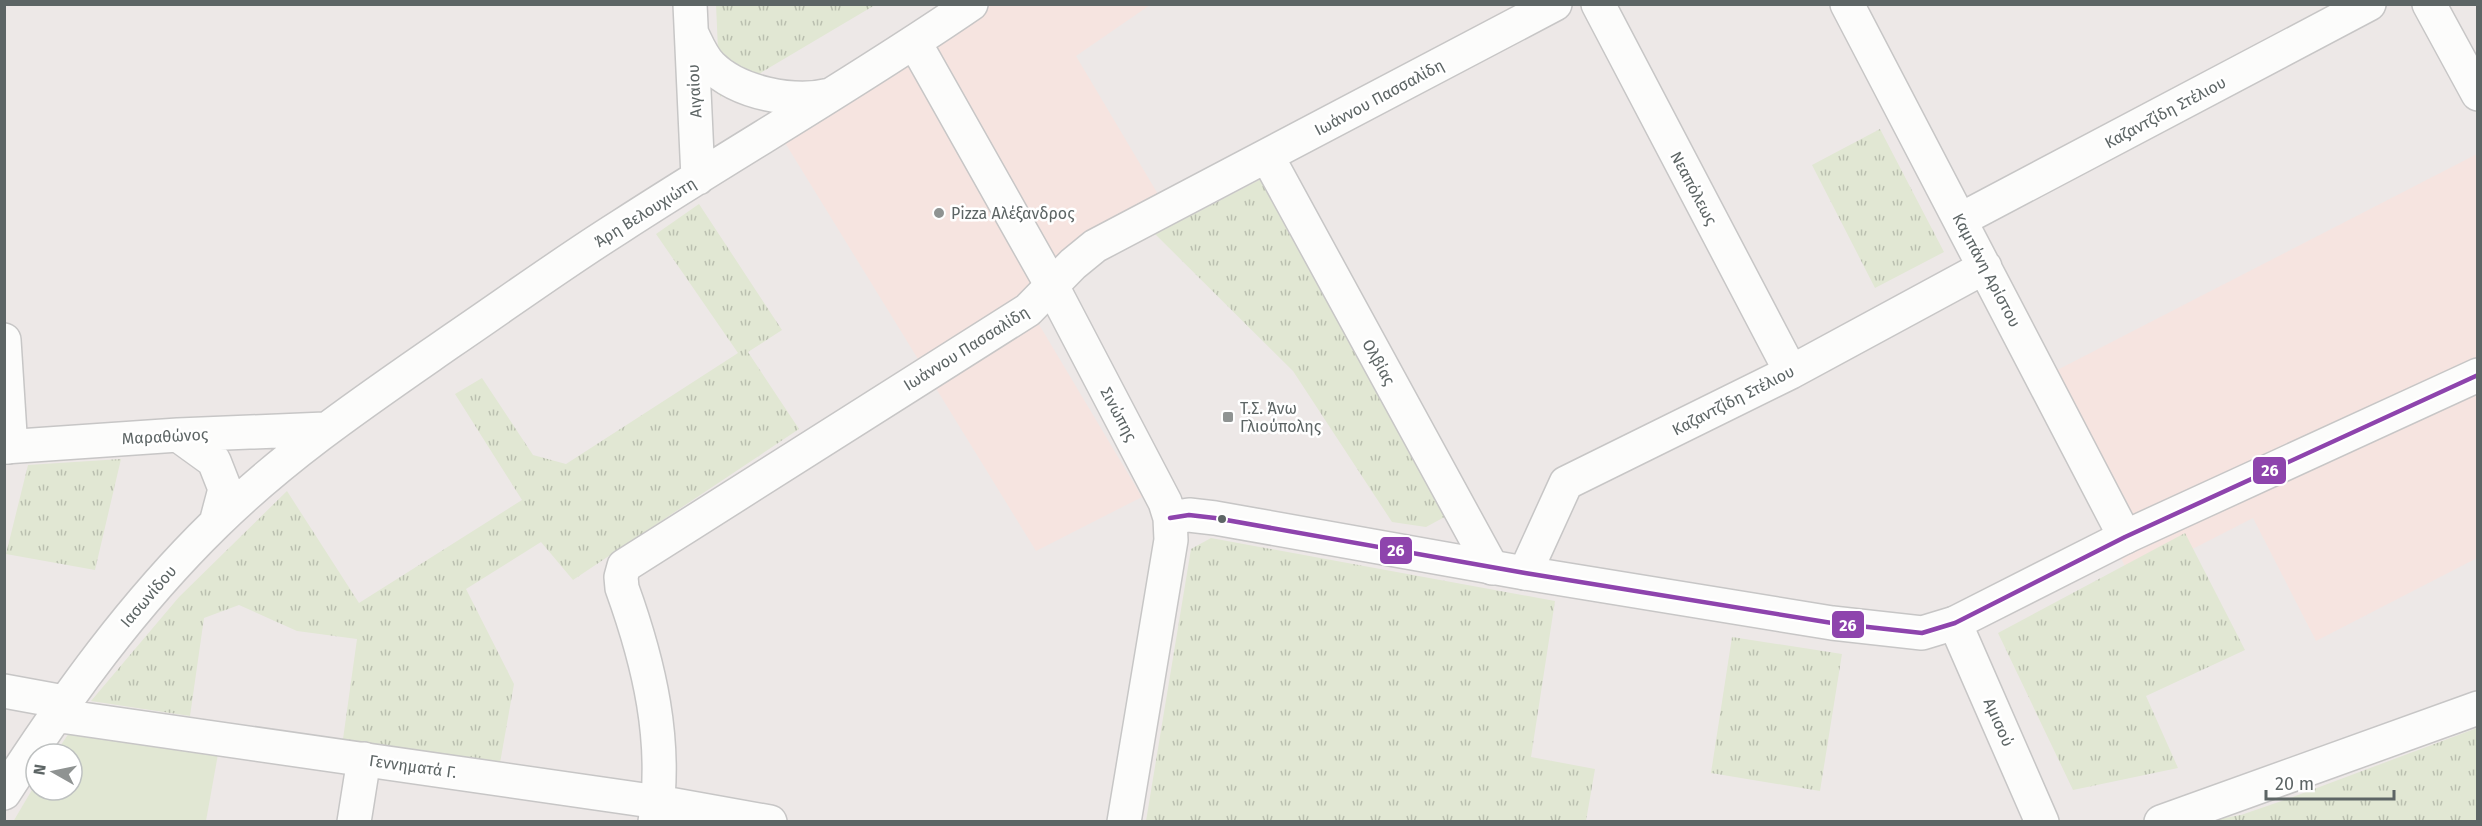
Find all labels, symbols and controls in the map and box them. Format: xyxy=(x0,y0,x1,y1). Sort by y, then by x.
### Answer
street label: Ιωάννου Πασσαλίδη xyxy=(1311,55,1447,140)
street label: Αιγαίου xyxy=(684,64,705,118)
street label: Καζαντζίδη Στέλιου xyxy=(2101,72,2229,152)
street label: Νεαπόλεως xyxy=(1666,148,1721,229)
street label: Άρη Βελουχιώτη xyxy=(591,174,700,251)
place label: Pizza Αλέξανδρος xyxy=(951,204,1075,223)
marker: Pizza Αλέξανδρος xyxy=(932,206,946,220)
street label: Καμπάνη Αρίστου xyxy=(1949,210,2025,330)
street label: Ιωάννου Πασσαλίδη xyxy=(900,302,1032,395)
street label: Ολβίας xyxy=(1358,336,1399,389)
street label: Καζαντζίδη Στέλιου xyxy=(1669,361,1798,439)
street label: Σινώπης xyxy=(1096,384,1141,445)
place label: Τ.Σ. Άνω Γλιούπολης xyxy=(1240,399,1322,436)
marker: Τ.Σ. Άνω Γλιούπολης xyxy=(1221,410,1235,424)
street label: Μαραθώνος xyxy=(121,425,209,448)
line badge: 26 xyxy=(2252,456,2287,485)
text: 26 xyxy=(2261,461,2279,480)
unlabelled marker xyxy=(1216,513,1228,525)
line badge: 26 xyxy=(1379,536,1413,565)
text: 26 xyxy=(1387,541,1405,560)
street label: Ιασωνίδου xyxy=(116,562,180,631)
line badge: 26 xyxy=(1831,610,1865,639)
text: 26 xyxy=(1839,616,1857,635)
street label: Αμισού xyxy=(1979,695,2018,749)
north arrow xyxy=(24,742,84,802)
street label: Γεννηματά Γ. xyxy=(368,751,458,782)
text: N xyxy=(29,763,50,776)
scale bar xyxy=(2266,763,2394,801)
text: 20 m xyxy=(2275,773,2314,795)

